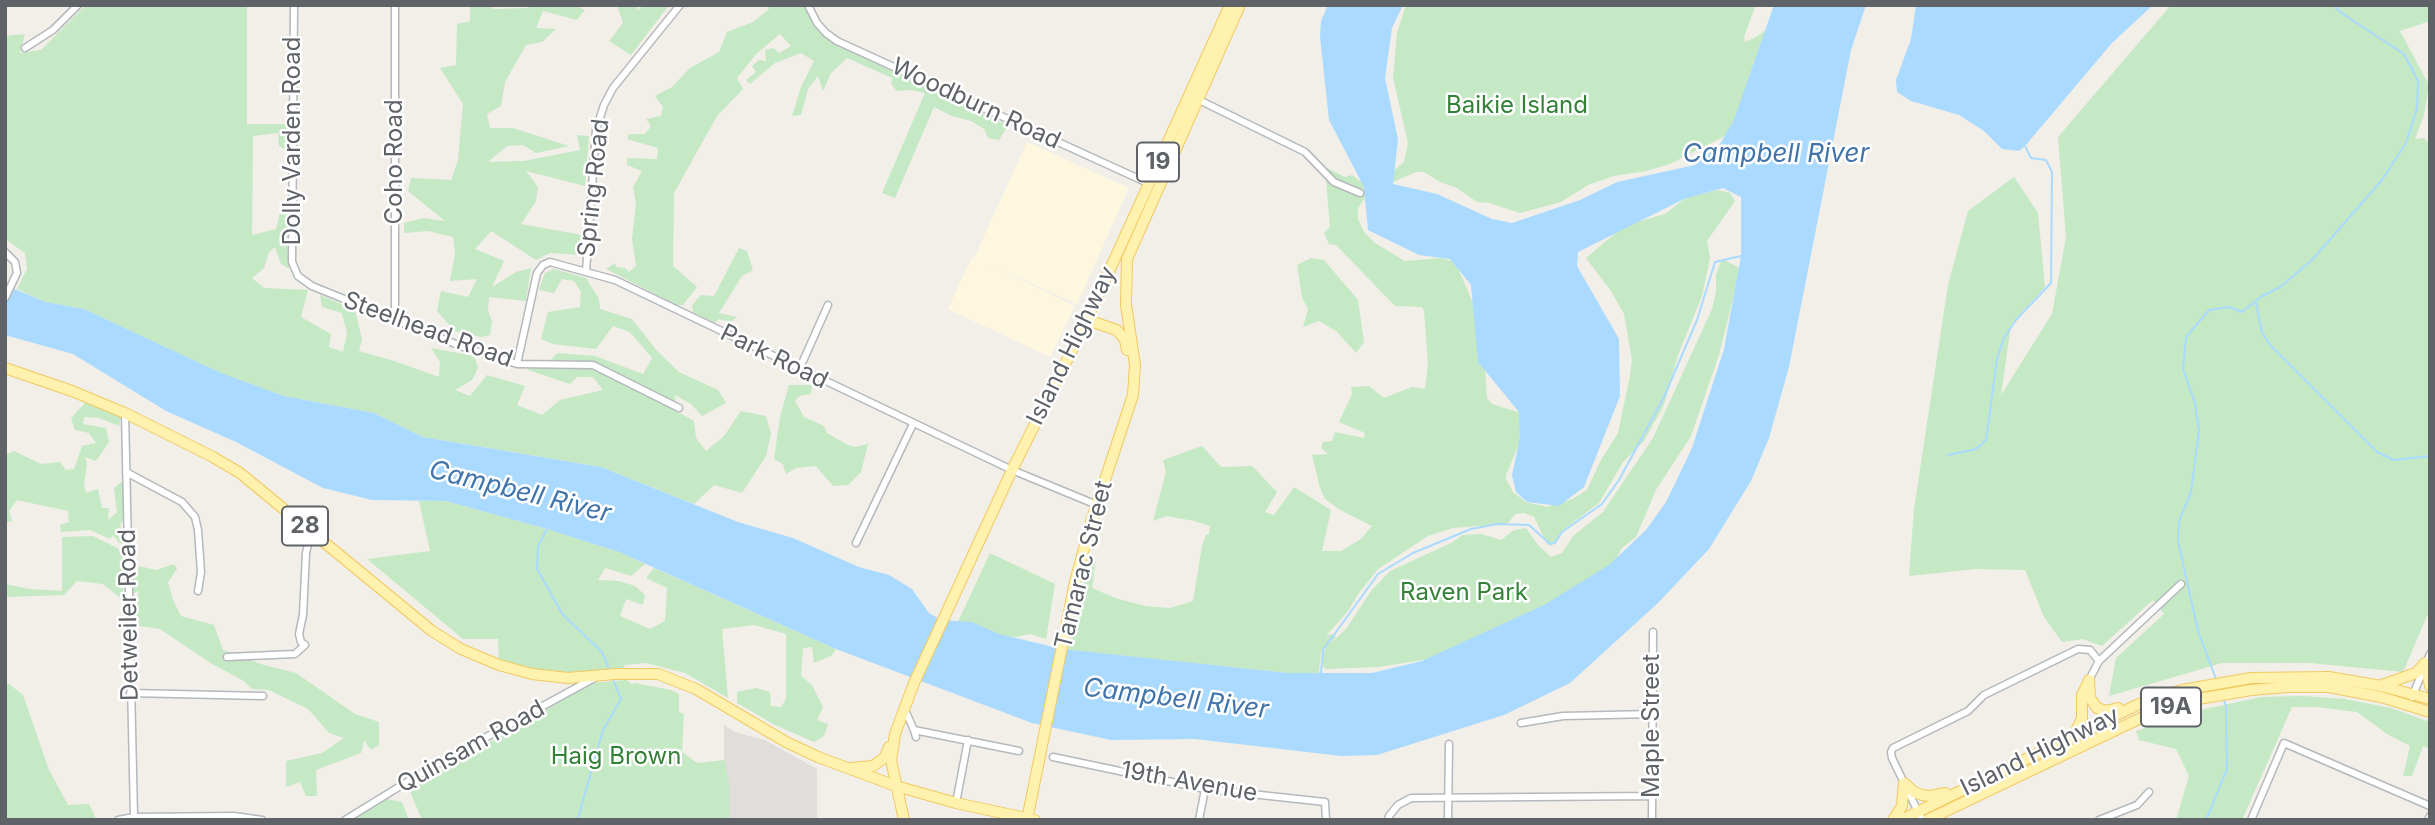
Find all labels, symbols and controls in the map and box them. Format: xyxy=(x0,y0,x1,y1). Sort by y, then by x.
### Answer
street label: Dolly Varden Road xyxy=(279,37,307,245)
street label: Woodburn Road xyxy=(887,52,1065,156)
park label: Baikie Island xyxy=(1446,92,1588,120)
street label: Coho Road xyxy=(381,99,409,225)
street label: Spring Road xyxy=(572,117,616,259)
water label: Campbell River xyxy=(1683,138,1869,170)
road number: 19 xyxy=(1137,142,1179,182)
street label: Island Highway xyxy=(1021,262,1123,430)
street label: Steelhead Road xyxy=(339,286,517,374)
street label: Park Road xyxy=(716,319,832,395)
water label: Campbell River xyxy=(426,454,614,530)
street label: Tamarac Street xyxy=(1049,478,1119,652)
road number: 28 xyxy=(282,506,328,546)
street label: Detweiler Road xyxy=(113,529,145,701)
park label: Raven Park xyxy=(1400,579,1528,607)
street label: Maple Street xyxy=(1638,654,1666,798)
water label: Campbell River xyxy=(1082,672,1270,726)
road number: 19A xyxy=(2141,688,2201,726)
street label: Quinsam Road xyxy=(392,695,550,799)
street label: Island Highway xyxy=(1956,701,2124,803)
park label: Haig Brown xyxy=(551,743,681,771)
street label: 19th Avenue xyxy=(1119,756,1259,808)

